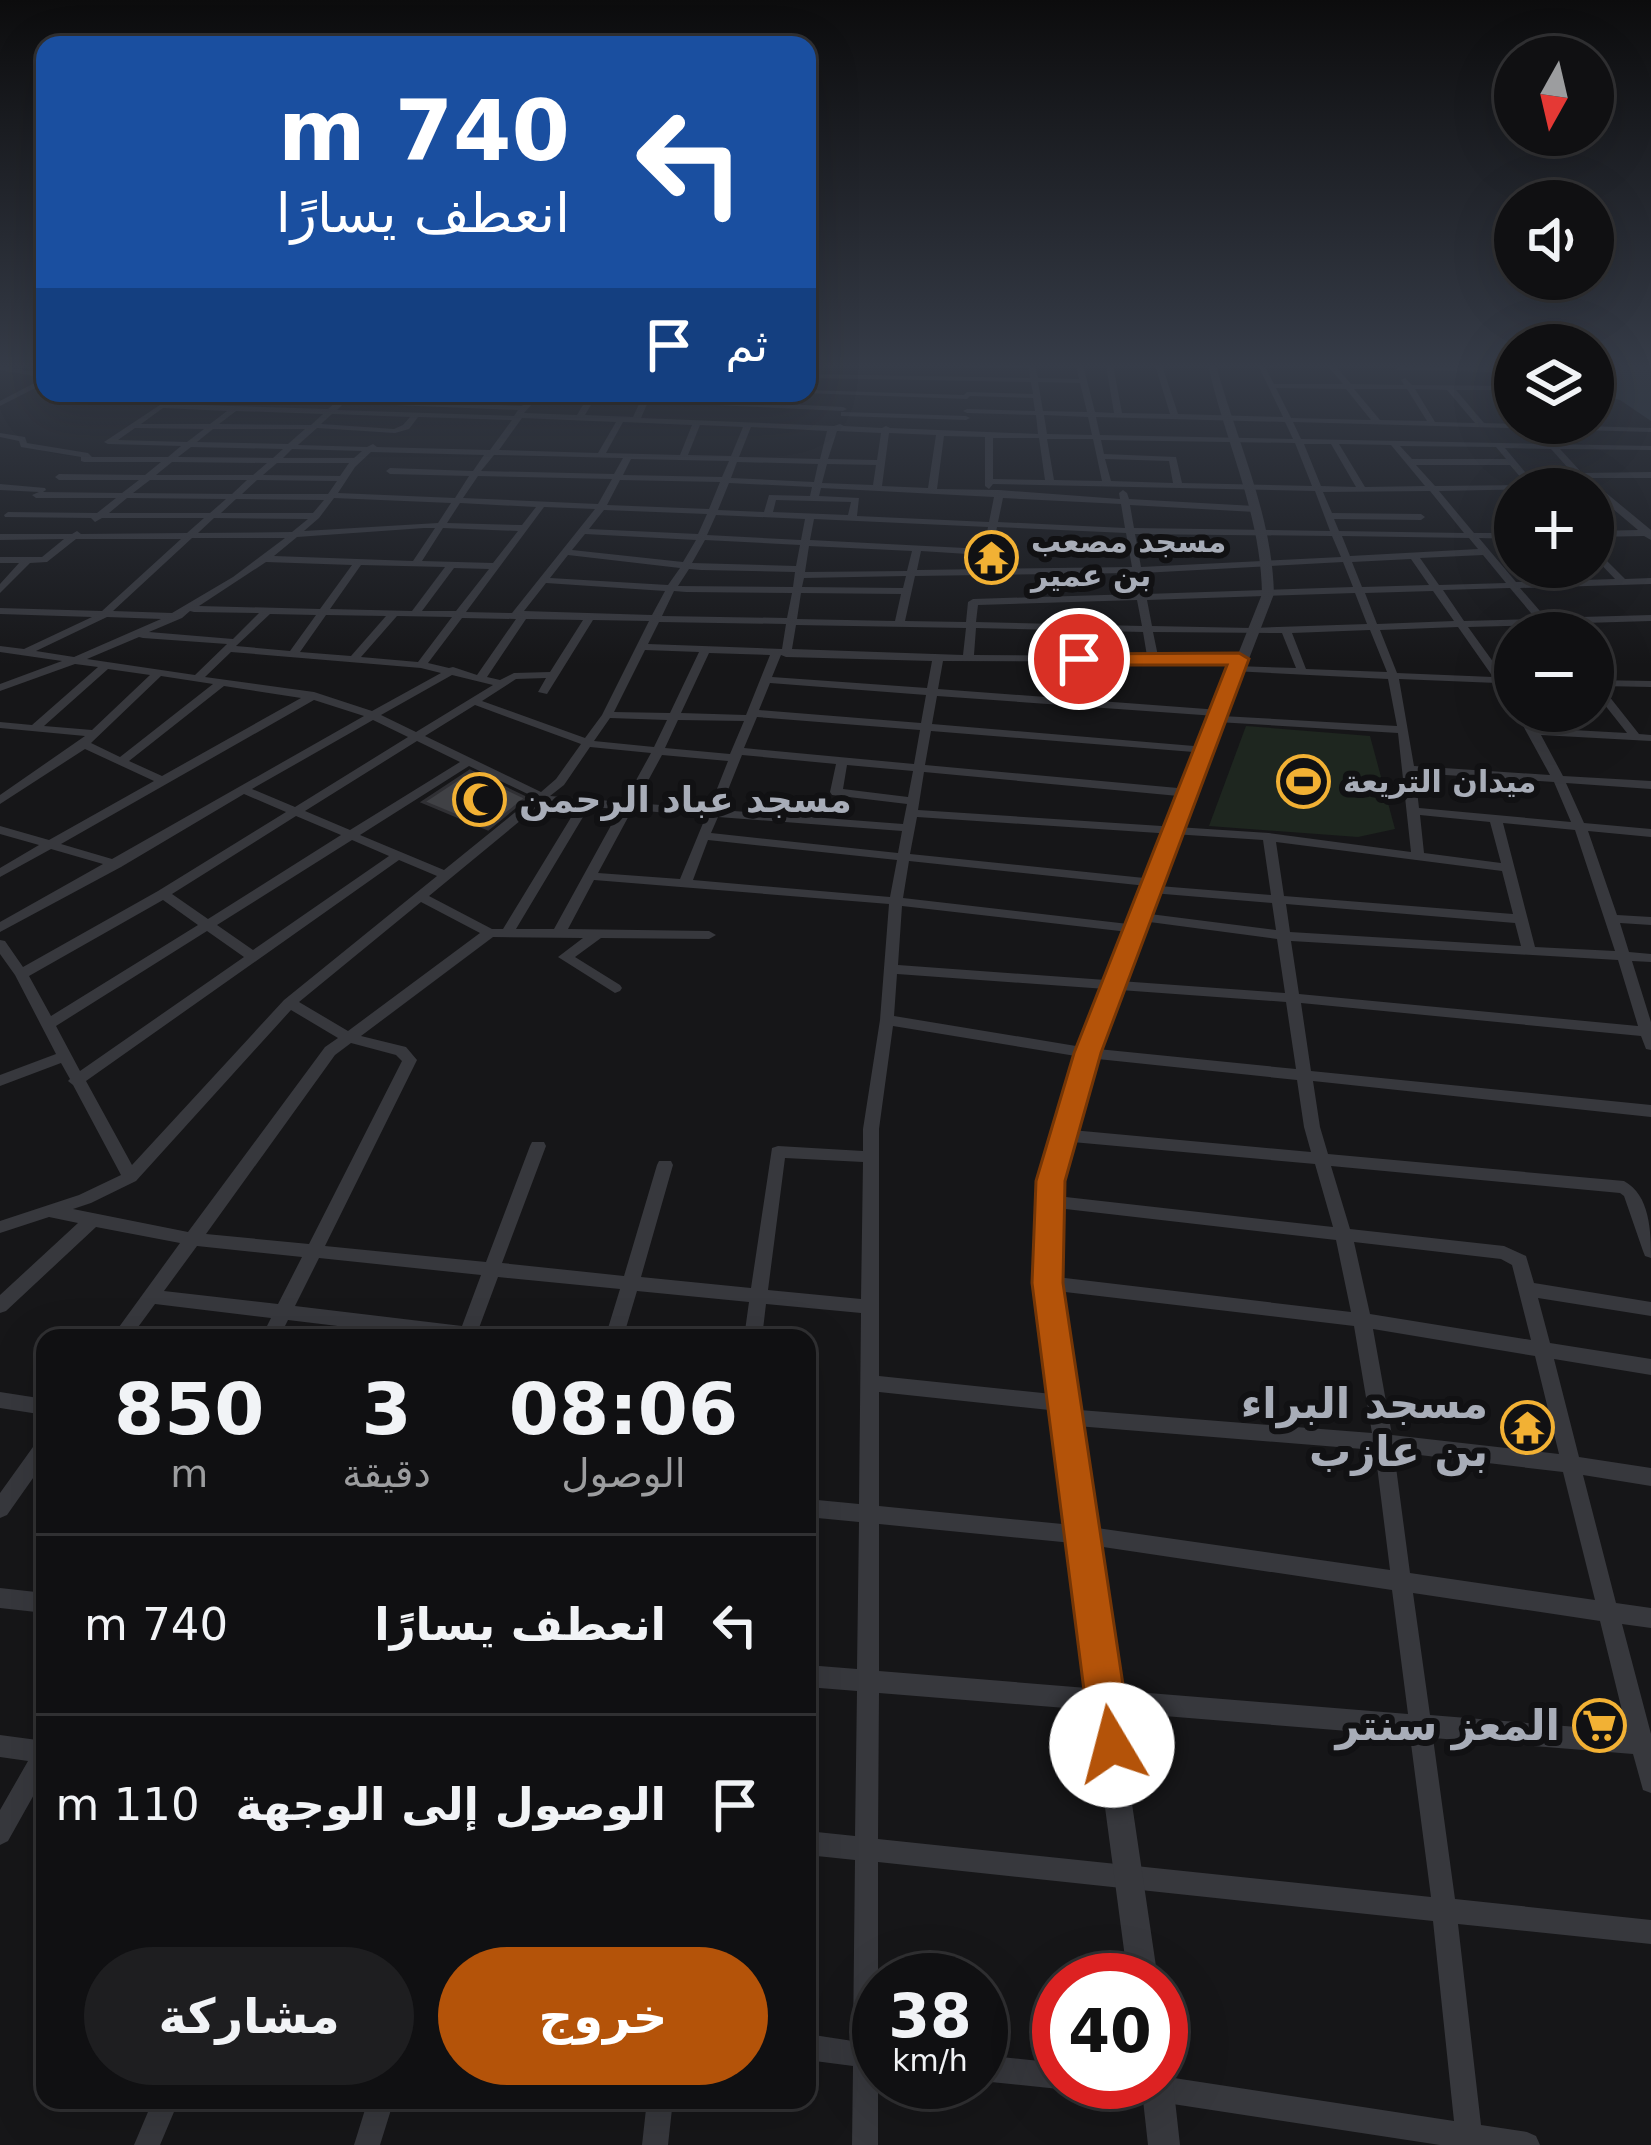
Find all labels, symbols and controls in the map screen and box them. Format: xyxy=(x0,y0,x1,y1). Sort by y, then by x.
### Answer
north arrow xyxy=(1494,36,1614,156)
map controls xyxy=(1494,36,1614,732)
text: 740 m xyxy=(278,82,570,180)
icon: left xyxy=(612,84,768,240)
button: sound xyxy=(1494,180,1614,300)
text: انعطف يسارًا xyxy=(276,182,570,245)
icon: arrive xyxy=(636,312,702,378)
text: ثم xyxy=(726,319,768,372)
button: layers xyxy=(1494,324,1614,444)
button: + xyxy=(1494,468,1614,588)
place label: مسجد مصعب بن عمير xyxy=(1029,524,1226,593)
temple icon: مسجد مصعب بن عمير xyxy=(964,530,1020,586)
pin xyxy=(1028,608,1130,710)
button: − xyxy=(1494,612,1614,732)
icon: arrive xyxy=(1046,626,1112,692)
sports icon: ميدان التريعة xyxy=(1276,753,1332,809)
place label: ميدان التريعة xyxy=(1343,764,1536,799)
mosque icon: مسجد عباد الرحمن xyxy=(452,771,508,827)
place label: مسجد عباد الرحمن xyxy=(519,779,852,821)
text: 850 xyxy=(114,1367,264,1451)
text: 3 xyxy=(362,1367,412,1451)
text: 08:06 xyxy=(509,1367,738,1451)
place label: مسجد البراء بن عازب xyxy=(1241,1379,1488,1477)
temple icon: مسجد البراء بن عازب xyxy=(1499,1399,1555,1455)
text: m xyxy=(170,1451,208,1496)
text: دقيقة xyxy=(342,1451,431,1496)
text: الوصول xyxy=(561,1451,686,1496)
icon: left xyxy=(702,1592,768,1658)
text: 740 m xyxy=(84,1598,228,1651)
text: انعطف يسارًا xyxy=(374,1598,666,1651)
position arrow xyxy=(1049,1682,1175,1808)
supermarket icon: المعز سنتر xyxy=(1571,1697,1627,1753)
place label: المعز سنتر xyxy=(1334,1701,1560,1751)
icon: arrive xyxy=(702,1772,768,1838)
text: 110 m xyxy=(56,1778,200,1831)
text: الوصول إلى الوجهة xyxy=(236,1778,666,1831)
button: مشاركة xyxy=(84,1947,414,2085)
button: خروج xyxy=(438,1947,768,2085)
speed limit sign: 40 xyxy=(1032,1953,1188,2109)
text: 38 xyxy=(888,1981,972,2051)
text: km/h xyxy=(892,2043,968,2078)

